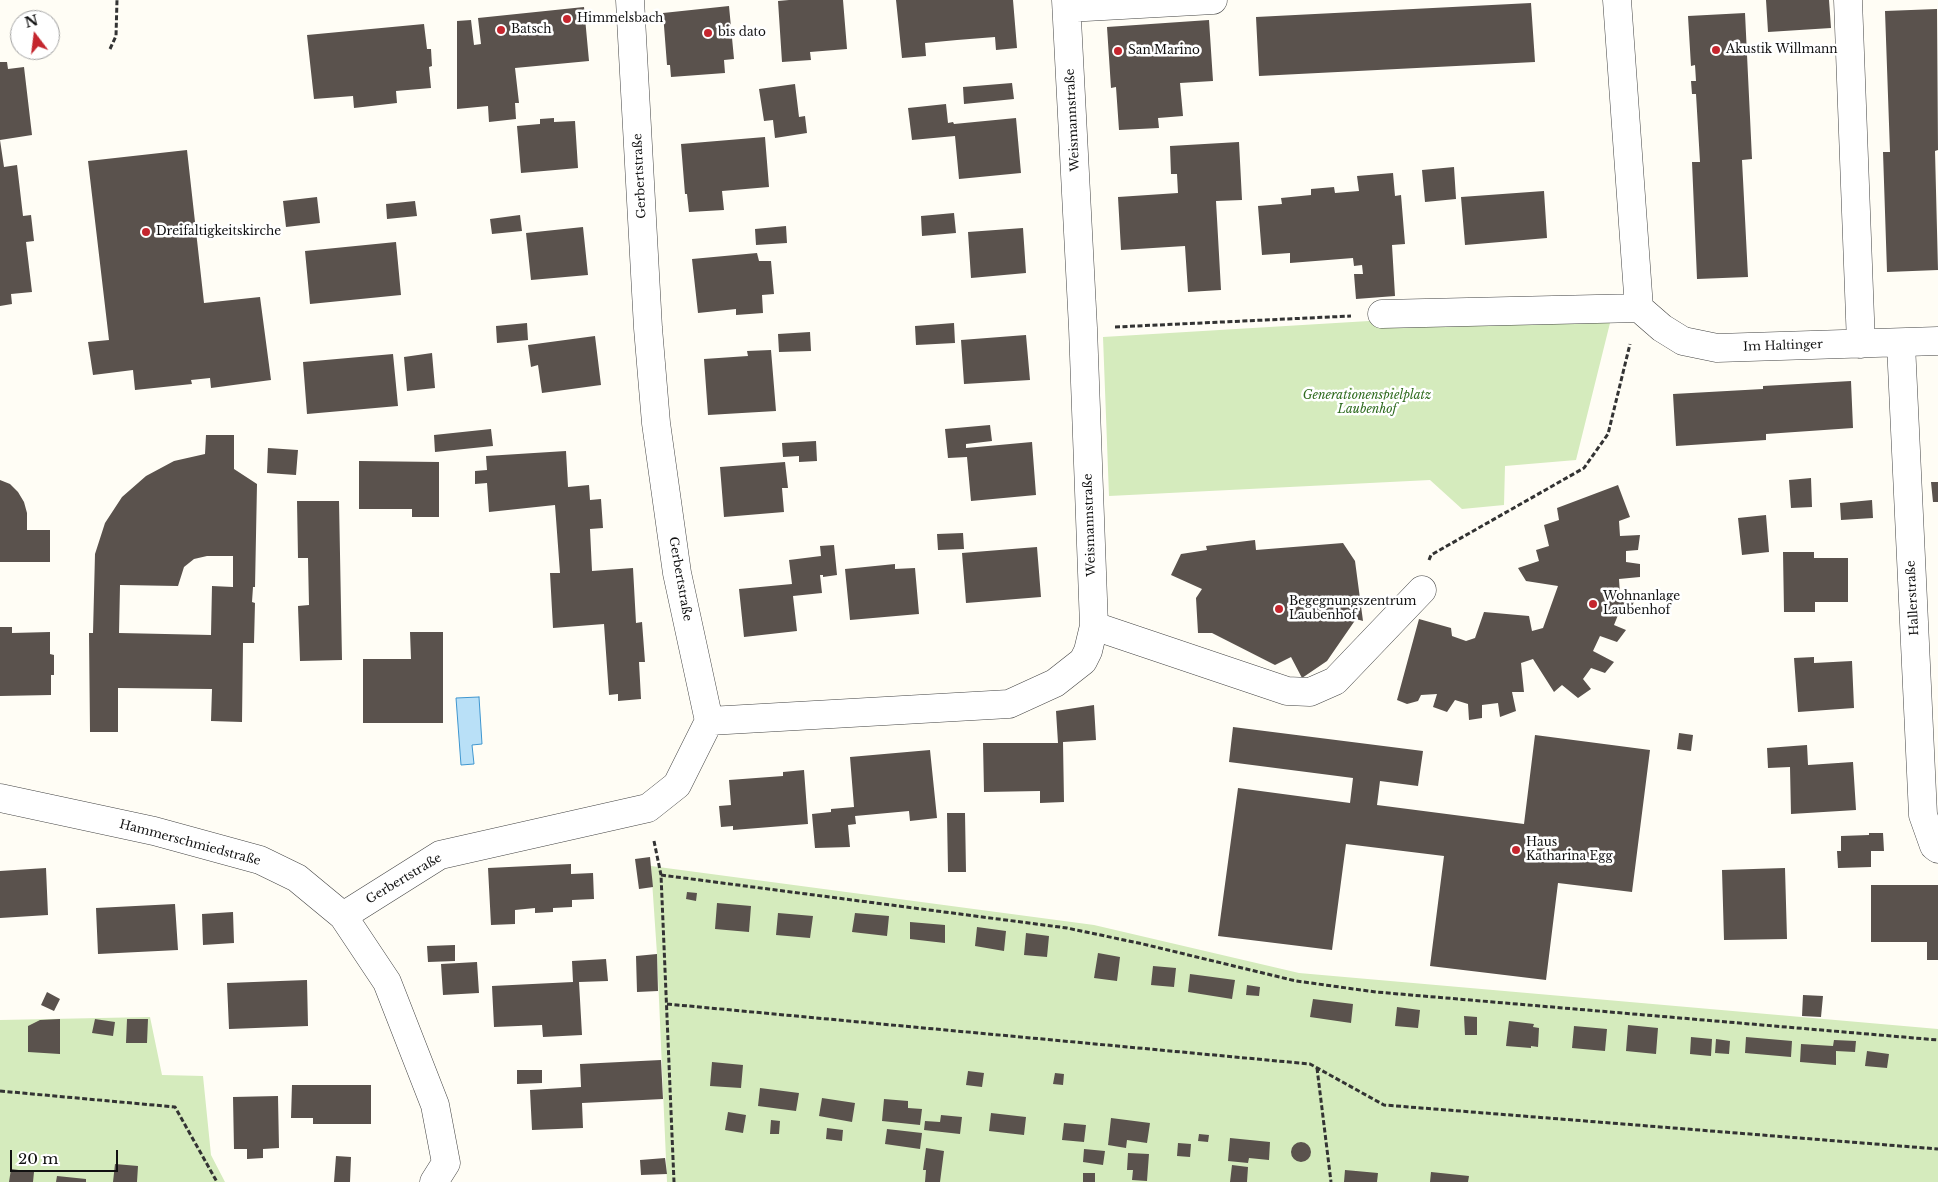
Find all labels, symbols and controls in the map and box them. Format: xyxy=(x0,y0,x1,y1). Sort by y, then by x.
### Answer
north arrow xyxy=(10,10,60,60)
text: N xyxy=(23,11,40,32)
place label: Himmelsbach xyxy=(577,12,663,26)
marker: Himmelsbach xyxy=(561,13,573,25)
place label: Batsch xyxy=(511,23,552,37)
marker: Batsch xyxy=(495,24,507,36)
place label: bis dato xyxy=(718,26,766,40)
marker: bis dato xyxy=(702,27,714,39)
place label: Akustik Willmann xyxy=(1726,43,1838,57)
place label: San Marino xyxy=(1128,44,1200,58)
marker: Akustik Willmann xyxy=(1710,44,1722,56)
marker: San Marino xyxy=(1112,45,1124,57)
street label: Weismannstraße xyxy=(1063,68,1083,172)
street label: Gerbertstraße xyxy=(631,133,649,219)
place label: Dreifaltigkeitskirche xyxy=(156,225,281,239)
marker: Dreifaltigkeitskirche xyxy=(140,226,152,238)
street label: Im Haltinger xyxy=(1743,337,1823,355)
park label: Generationenspielplatz Laubenhof xyxy=(1303,389,1431,417)
street label: Weismannstraße xyxy=(1081,473,1099,577)
street label: Gerbertstraße xyxy=(665,536,695,622)
street label: Hallerstraße xyxy=(1904,560,1922,636)
place label: Wohnanlage Laubenhof xyxy=(1603,590,1680,618)
place label: Begegnungszentrum Laubenhof xyxy=(1289,595,1416,623)
marker: Wohnanlage Laubenhof xyxy=(1587,598,1599,610)
marker: Begegnungszentrum Laubenhof xyxy=(1273,603,1285,615)
street label: Hammerschmiedstraße xyxy=(118,817,262,869)
place label: Haus Katharina Egg xyxy=(1526,836,1613,864)
marker: Haus Katharina Egg xyxy=(1510,844,1522,856)
street label: Gerbertstraße xyxy=(364,851,444,907)
scale bar xyxy=(12,1140,120,1172)
text: 20 m xyxy=(18,1149,58,1168)

